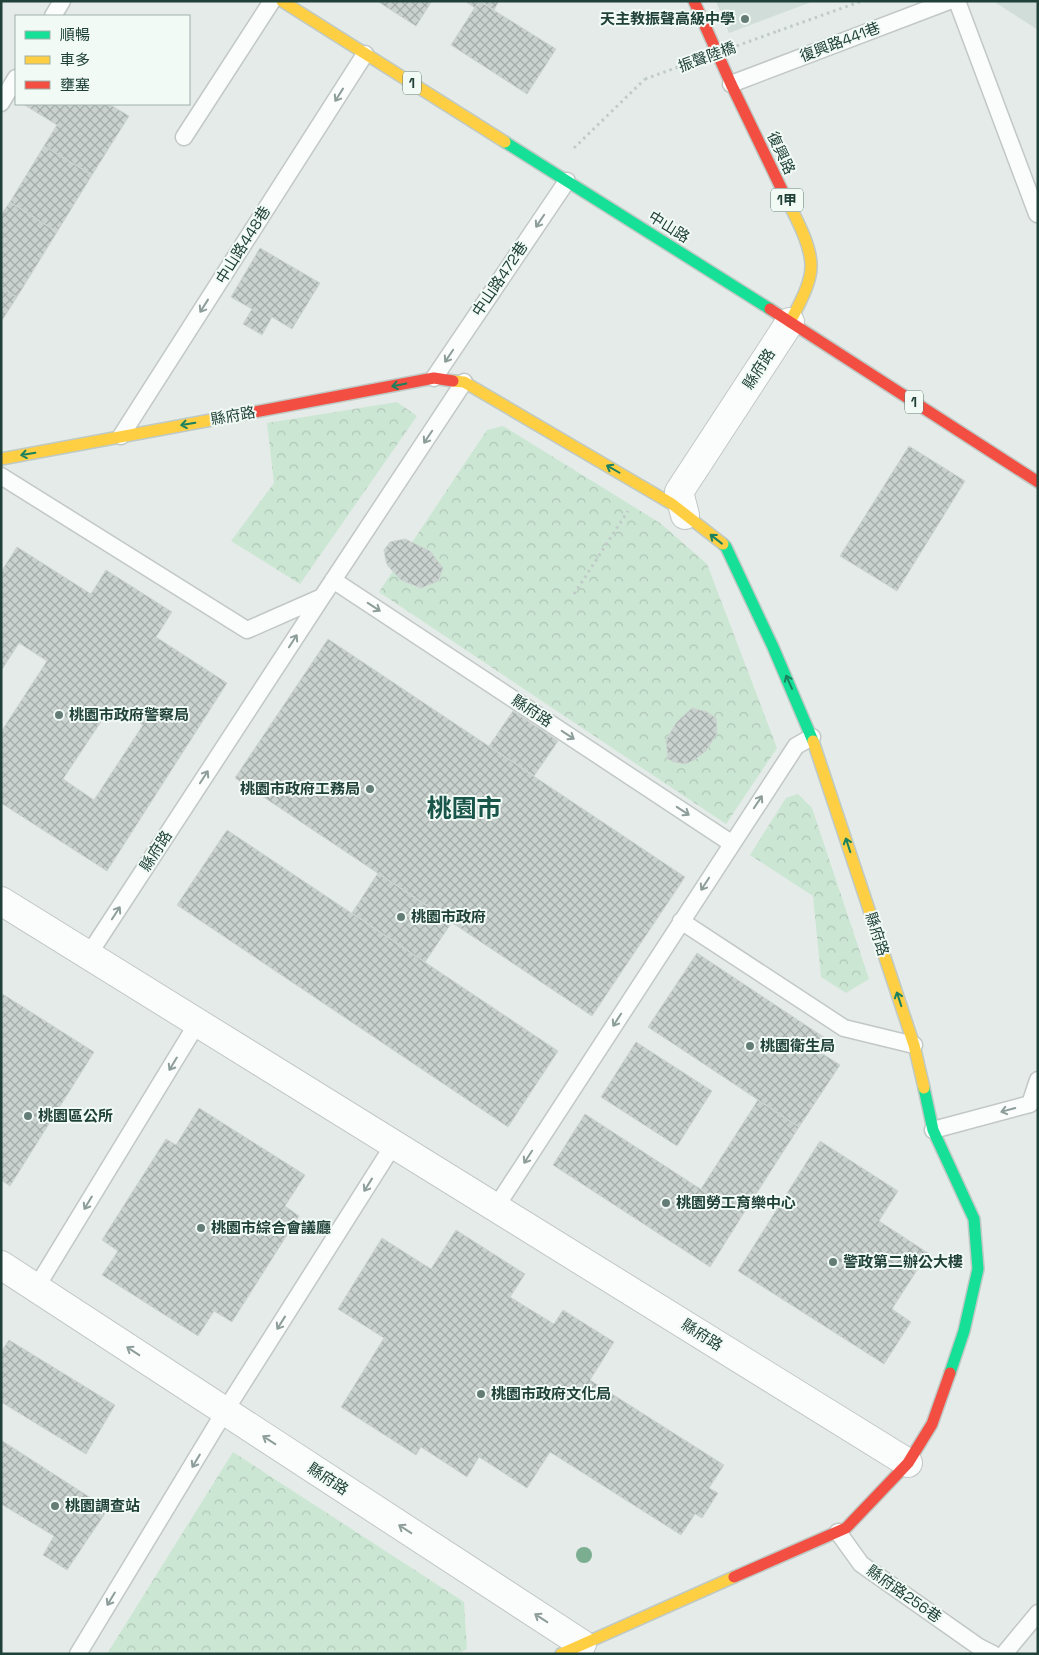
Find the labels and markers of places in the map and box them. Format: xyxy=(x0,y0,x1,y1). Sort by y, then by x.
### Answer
place label: 天主教振聲高級中學 xyxy=(600,9,735,28)
marker: 天主教振聲高級中學 xyxy=(739,13,751,25)
place label: 桃園市政府警察局 xyxy=(69,705,189,724)
marker: 桃園市政府警察局 xyxy=(53,709,65,721)
place label: 桃園市政府工務局 xyxy=(240,779,360,798)
marker: 桃園市政府工務局 xyxy=(364,783,376,795)
place label: 桃園市政府 xyxy=(411,907,486,926)
marker: 桃園市政府 xyxy=(395,911,407,923)
place label: 桃園衛生局 xyxy=(760,1036,835,1055)
marker: 桃園衛生局 xyxy=(744,1040,756,1052)
place label: 桃園區公所 xyxy=(38,1106,113,1125)
marker: 桃園區公所 xyxy=(22,1110,34,1122)
place label: 桃園勞工育樂中心 xyxy=(676,1193,796,1212)
marker: 桃園勞工育樂中心 xyxy=(660,1197,672,1209)
place label: 桃園市綜合會議廳 xyxy=(211,1218,331,1237)
marker: 桃園市綜合會議廳 xyxy=(195,1222,207,1234)
place label: 警政第二辦公大樓 xyxy=(843,1252,963,1271)
marker: 警政第二辦公大樓 xyxy=(827,1256,839,1268)
place label: 桃園市政府文化局 xyxy=(491,1384,611,1403)
marker: 桃園市政府文化局 xyxy=(475,1388,487,1400)
place label: 桃園調查站 xyxy=(65,1496,140,1515)
marker: 桃園調查站 xyxy=(49,1500,61,1512)

